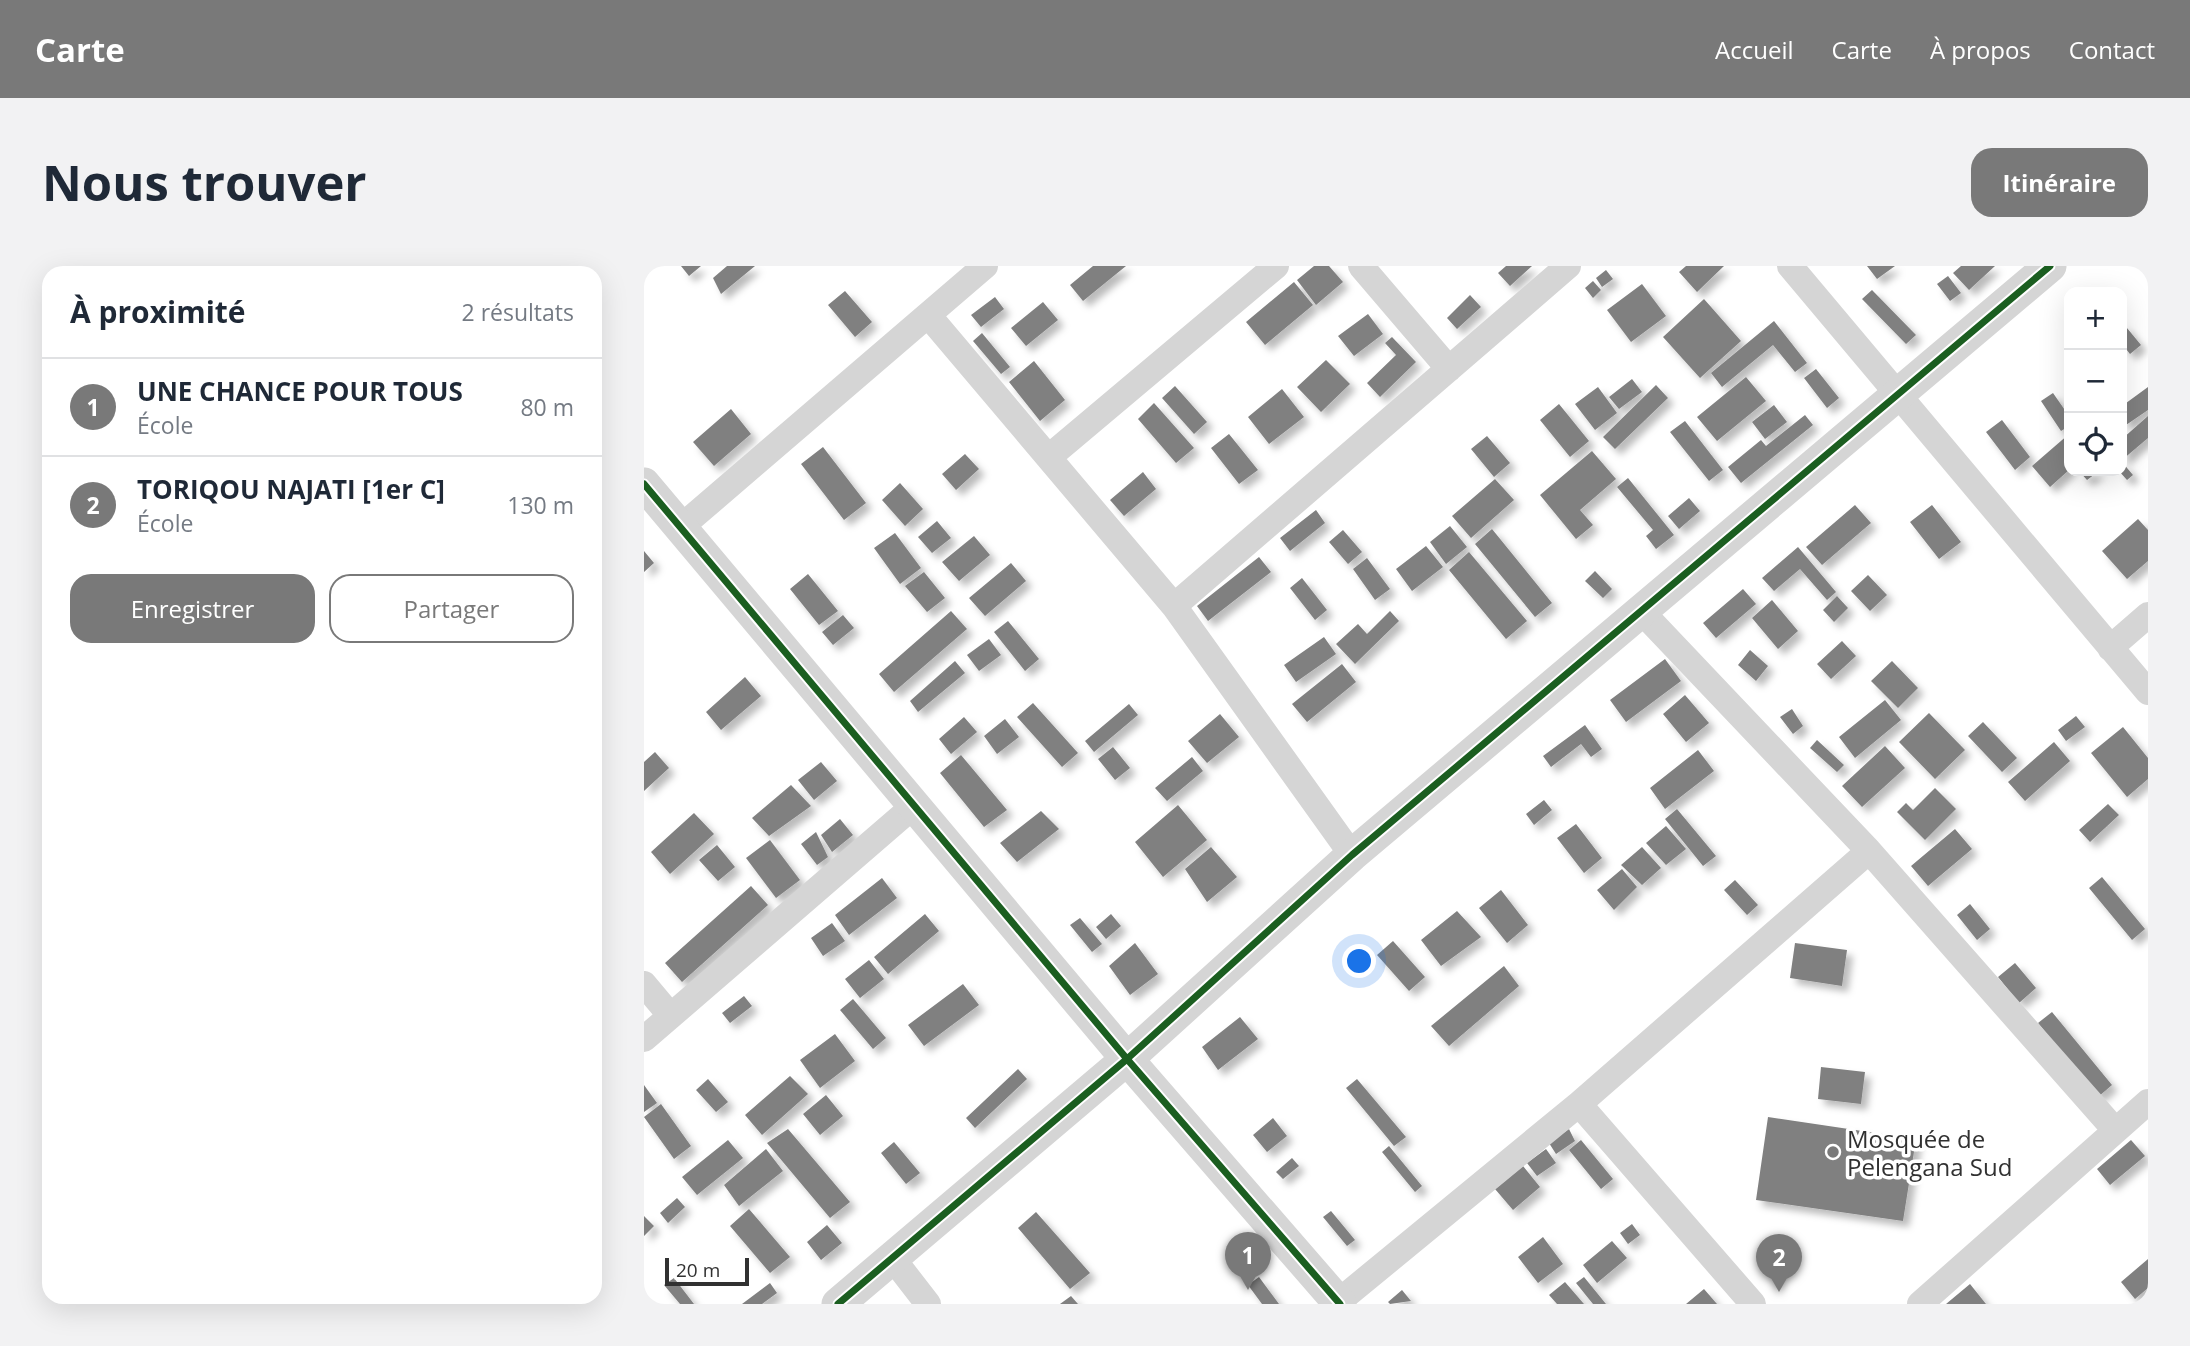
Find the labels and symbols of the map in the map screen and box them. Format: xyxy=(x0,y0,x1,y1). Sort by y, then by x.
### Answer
your location xyxy=(1342,944,1376,978)
place label: Mosquée de Pelengana Sud xyxy=(1847,1122,2012,1183)
marker: Mosquée de Pelengana Sud xyxy=(1825,1144,1841,1160)
pin: 1 xyxy=(1225,1232,1271,1290)
pin: 2 xyxy=(1756,1234,1802,1292)
scale bar xyxy=(665,1255,749,1287)

